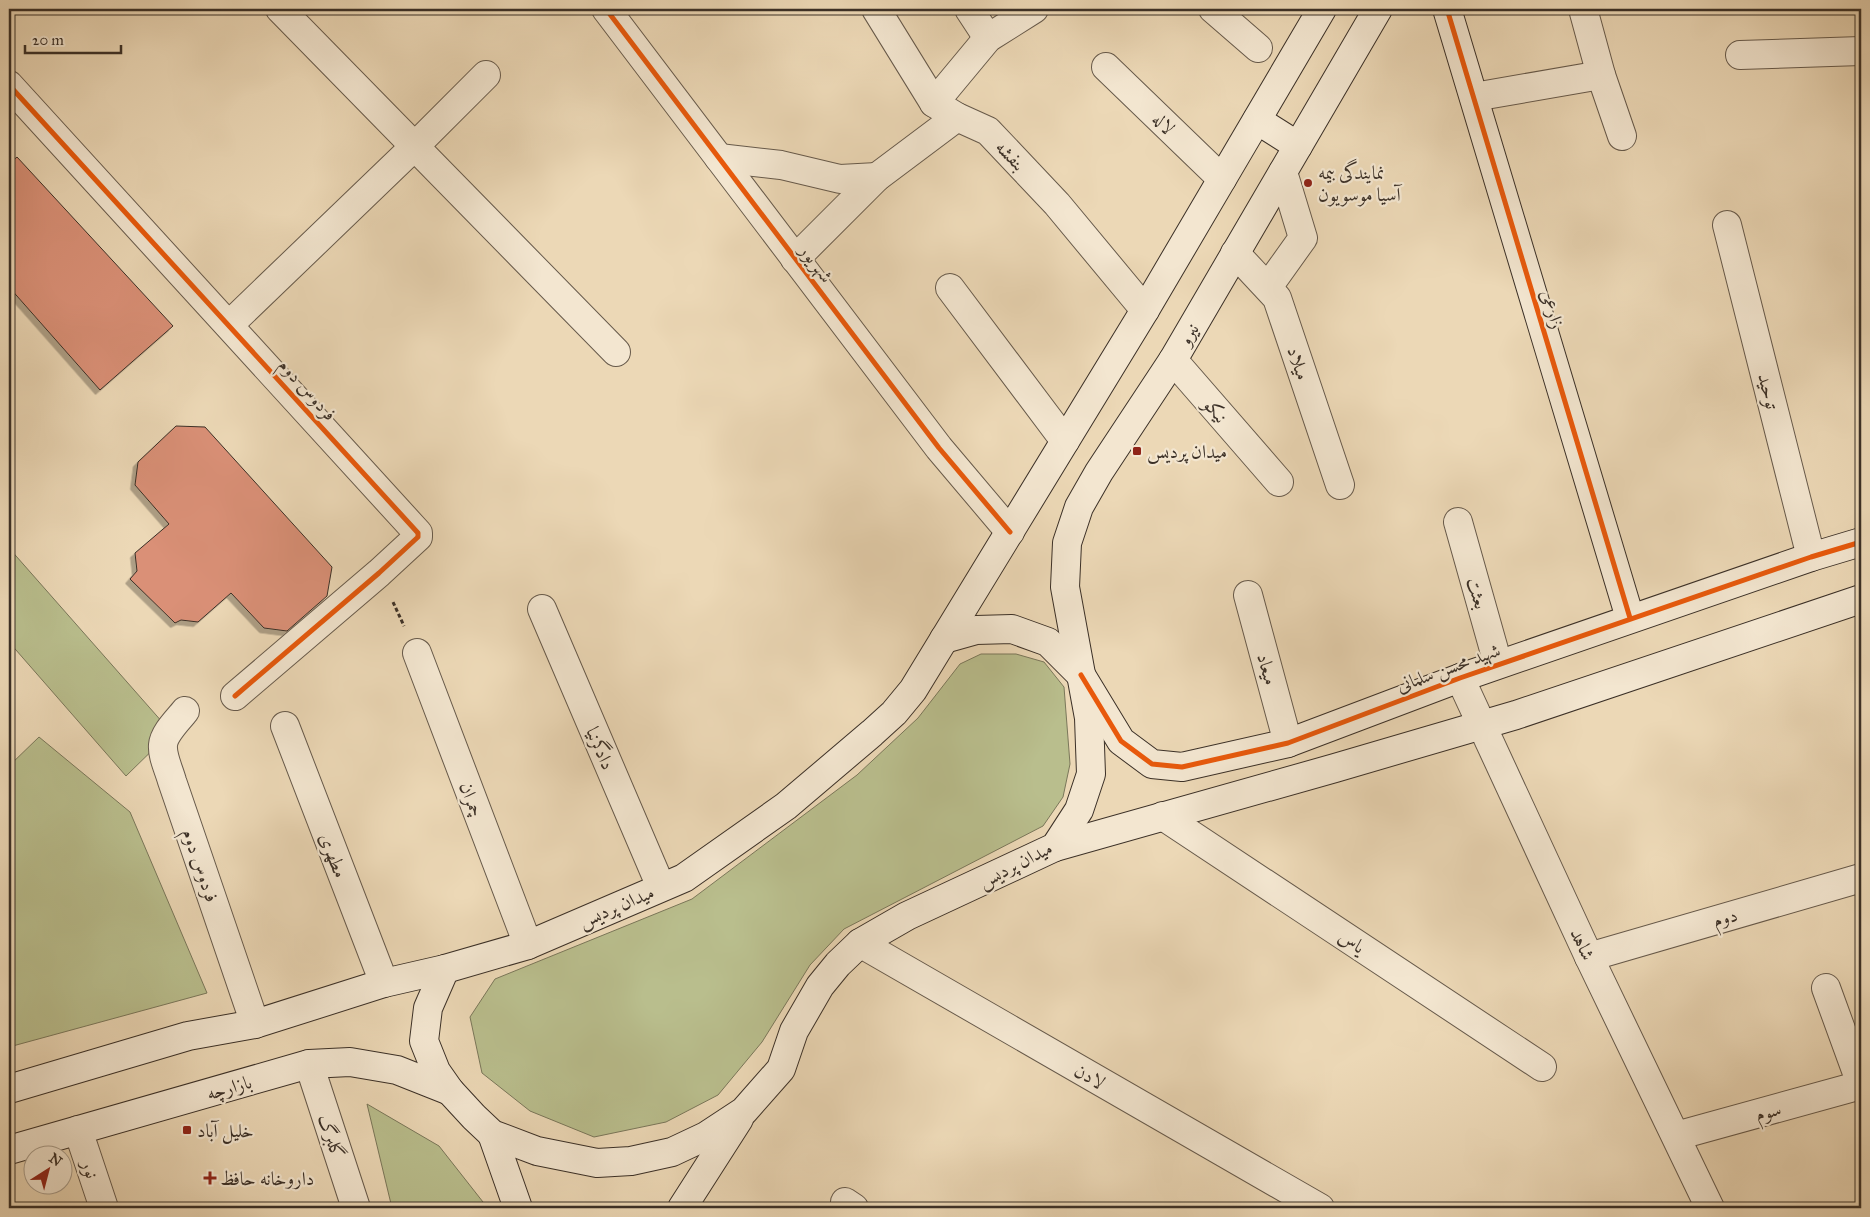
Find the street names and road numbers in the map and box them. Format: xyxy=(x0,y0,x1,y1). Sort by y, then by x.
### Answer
street label: لاله xyxy=(1148,107,1180,139)
street label: بنفشه xyxy=(991,135,1030,175)
street label: شهریور xyxy=(793,238,838,288)
street label: زارعی xyxy=(1536,287,1569,331)
street label: نیرو xyxy=(1172,319,1204,351)
street label: میلاد xyxy=(1282,343,1315,383)
street label: فردوس دوم xyxy=(270,353,342,429)
street label: توحید xyxy=(1752,371,1784,412)
street label: نیکو xyxy=(1196,391,1233,428)
street label: بعثت xyxy=(1462,575,1493,612)
street label: شهید محسن سلمانی xyxy=(1393,638,1504,699)
street label: میعاد xyxy=(1252,651,1283,688)
street label: دادگرنیا xyxy=(581,723,621,773)
street label: چمران xyxy=(454,779,489,820)
street label: فردوس دوم xyxy=(173,826,224,906)
street label: مطهری xyxy=(314,829,353,881)
street label: میدان پردیس xyxy=(974,836,1057,895)
street label: میدان پردیس xyxy=(575,880,658,935)
street label: دوم xyxy=(1710,903,1742,937)
street label: یاس xyxy=(1334,924,1370,960)
street label: شاهد xyxy=(1565,925,1600,964)
street label: لادن xyxy=(1070,1059,1109,1094)
street label: بازارچه xyxy=(204,1070,255,1107)
street label: سوم xyxy=(1753,1097,1785,1131)
street label: گلبرگ xyxy=(314,1111,349,1161)
street label: نور xyxy=(75,1155,104,1181)

